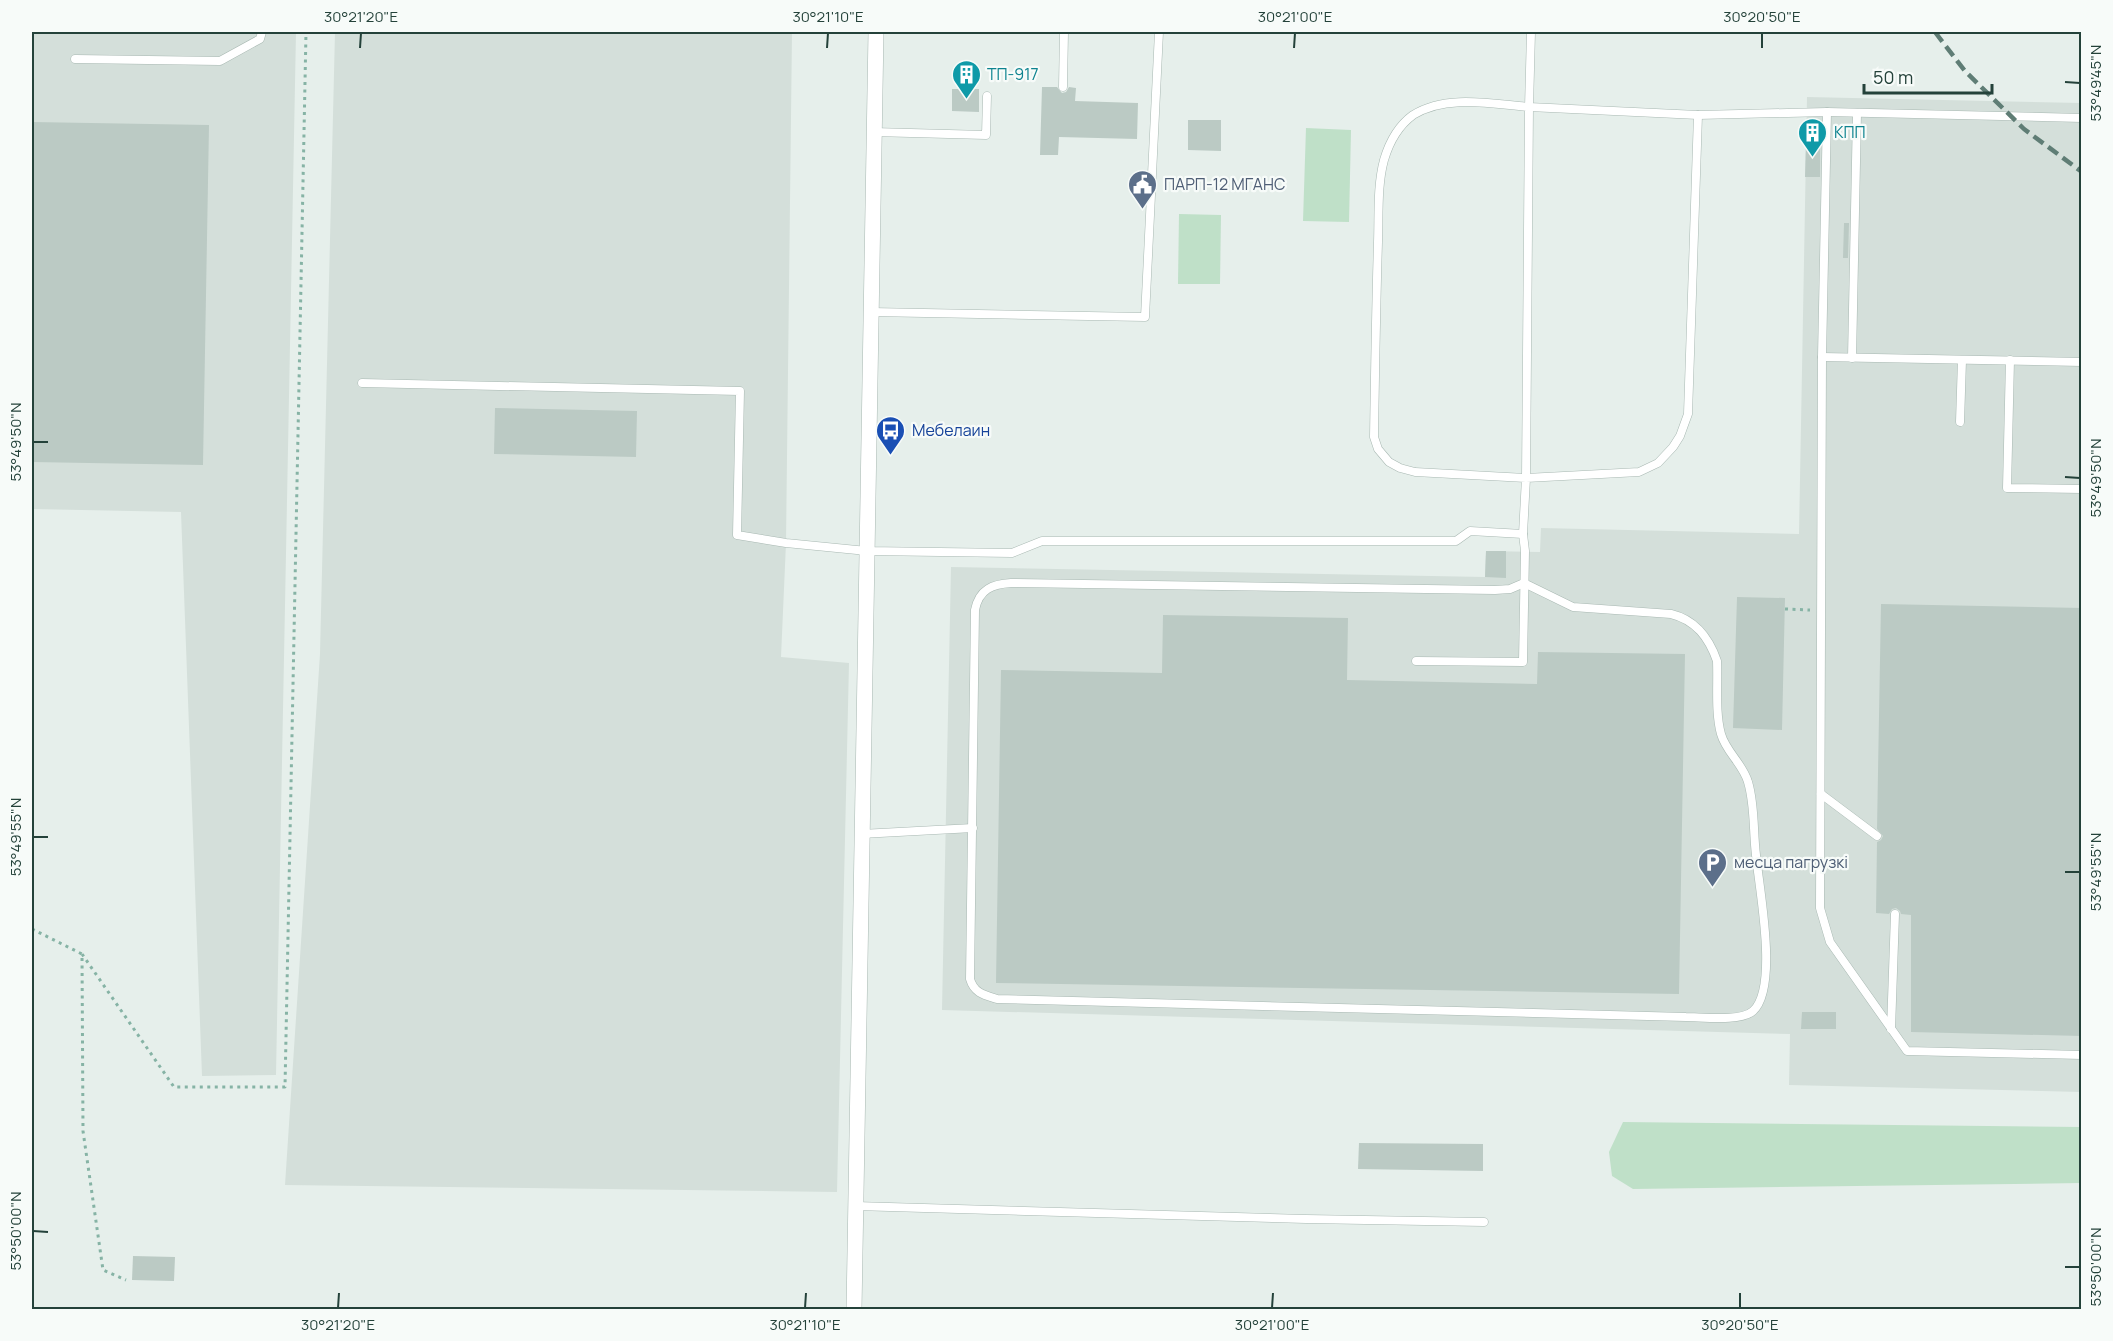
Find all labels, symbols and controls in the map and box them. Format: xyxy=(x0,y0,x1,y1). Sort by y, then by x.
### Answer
text: 30°21'20"E xyxy=(324,6,398,27)
text: 30°21'10"E xyxy=(792,6,864,27)
text: 30°21'00"E xyxy=(1258,6,1332,27)
text: 30°20'50"E xyxy=(1723,6,1801,27)
text: 53°49'45"N xyxy=(2085,45,2106,121)
scale bar xyxy=(1864,57,1992,95)
building icon: ТП-917 xyxy=(950,58,982,100)
place label: ТП-917 xyxy=(987,63,1039,85)
text: 50 m xyxy=(1873,65,1913,89)
building icon: КПП xyxy=(1797,116,1829,158)
place label: КПП xyxy=(1834,121,1866,143)
public building icon: ПАРП-12 МГАНС xyxy=(1127,168,1159,210)
place label: ПАРП-12 МГАНС xyxy=(1164,173,1285,195)
text: 53°49'50"N xyxy=(5,403,26,481)
bus stop icon: Мебелаин xyxy=(875,414,907,456)
place label: Мебелаин xyxy=(912,419,990,441)
text: 53°49'50"N xyxy=(2085,439,2106,517)
text: 53°49'55"N xyxy=(5,798,26,876)
text: 53°49'55"N xyxy=(2085,833,2106,911)
parking icon: месца пагрузкі xyxy=(1697,846,1729,888)
place label: месца пагрузкі xyxy=(1734,851,1848,873)
text: 53°50'00"N xyxy=(5,1191,26,1271)
text: 53°50'00"N xyxy=(2085,1227,2106,1307)
text: 30°21'20"E xyxy=(301,1314,375,1335)
text: 30°21'10"E xyxy=(769,1314,841,1335)
text: 30°21'00"E xyxy=(1235,1314,1309,1335)
text: 30°20'50"E xyxy=(1701,1314,1779,1335)

